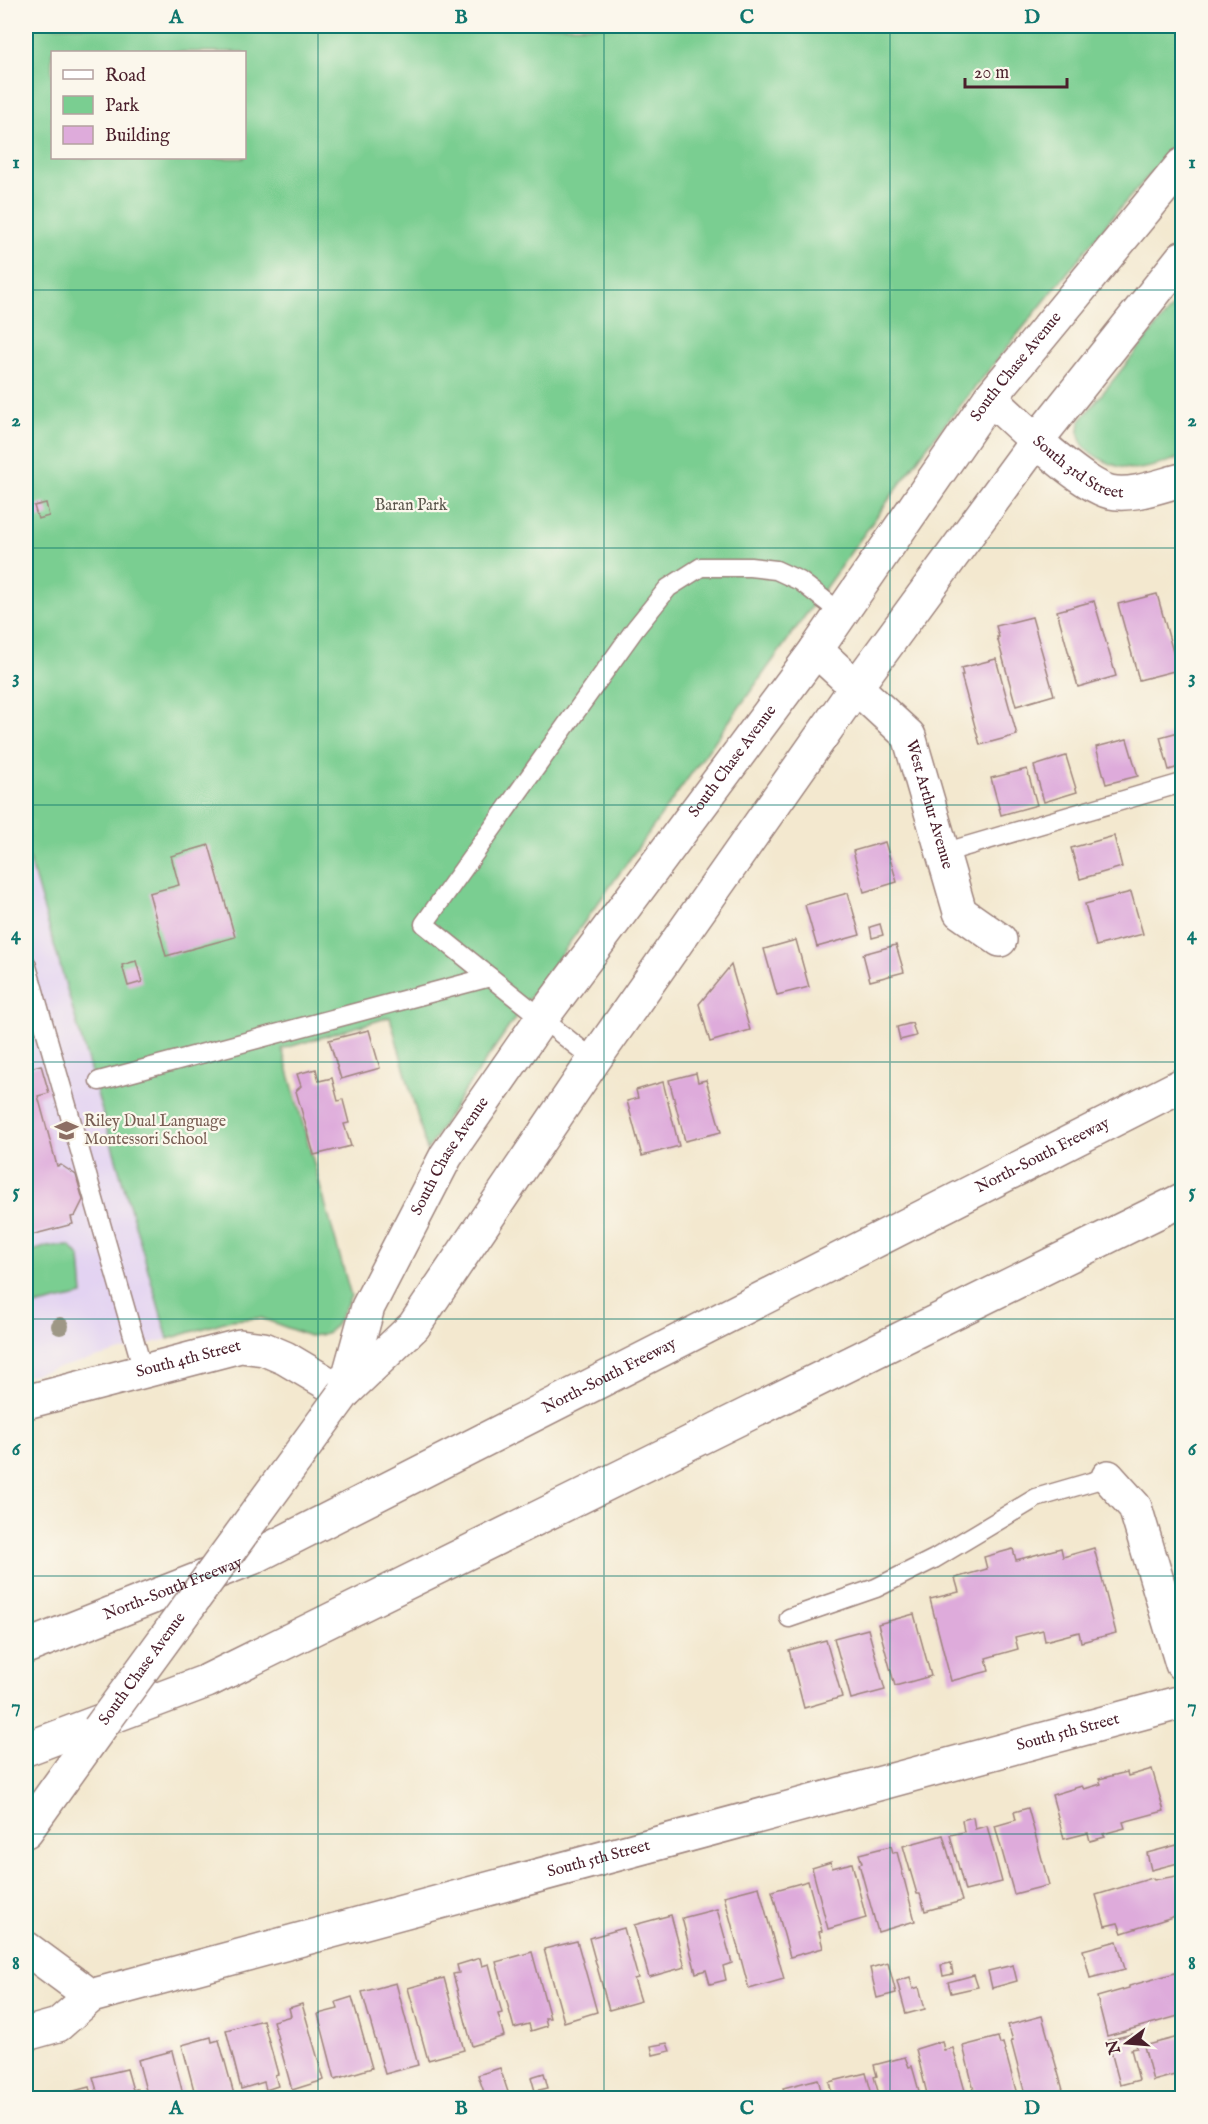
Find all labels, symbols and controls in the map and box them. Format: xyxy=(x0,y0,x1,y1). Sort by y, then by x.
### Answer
text: A xyxy=(168,5,184,30)
text: B xyxy=(454,5,468,30)
text: C xyxy=(740,5,754,30)
text: D xyxy=(1024,5,1040,30)
legend xyxy=(51,51,246,159)
scale bar xyxy=(965,51,1067,89)
text: 20 m xyxy=(974,62,1009,85)
text: Road xyxy=(105,65,146,88)
text: Park xyxy=(105,95,140,118)
text: Building xyxy=(105,125,170,148)
text: 1 xyxy=(12,150,20,175)
text: 1 xyxy=(1188,150,1196,175)
street label: South Chase Avenue xyxy=(967,308,1066,426)
text: 2 xyxy=(11,408,21,433)
text: 2 xyxy=(1187,408,1197,433)
street label: South 3rd Street xyxy=(1028,432,1124,503)
park label: Baran Park xyxy=(375,496,448,516)
text: 3 xyxy=(12,665,20,690)
text: 3 xyxy=(1188,665,1196,690)
street label: South Chase Avenue xyxy=(685,702,781,822)
street label: West Arthur Avenue xyxy=(901,738,957,871)
text: 4 xyxy=(11,922,22,947)
text: 4 xyxy=(1187,922,1198,947)
street label: South Chase Avenue xyxy=(407,1093,494,1219)
place label: Riley Dual Language Montessori School xyxy=(84,1112,226,1150)
street label: North-South Freeway xyxy=(972,1113,1113,1198)
school or university icon: Riley Dual Language Montessori School xyxy=(53,1118,79,1144)
text: 5 xyxy=(12,1179,20,1204)
text: 5 xyxy=(1188,1179,1196,1204)
street label: North-South Freeway xyxy=(539,1334,680,1419)
street label: South 4th Street xyxy=(134,1336,244,1383)
text: 6 xyxy=(12,1437,22,1462)
text: 6 xyxy=(1188,1437,1198,1462)
street label: North-South Freeway xyxy=(101,1553,245,1625)
street label: South Chase Avenue xyxy=(95,1609,190,1730)
text: 7 xyxy=(11,1694,21,1719)
text: 7 xyxy=(1187,1694,1197,1719)
street label: South 5th Street xyxy=(1014,1709,1122,1756)
street label: South 5th Street xyxy=(545,1836,653,1883)
text: 8 xyxy=(12,1951,20,1976)
text: 8 xyxy=(1188,1951,1196,1976)
north arrow xyxy=(1097,2013,1157,2073)
text: N xyxy=(1103,2037,1126,2057)
text: A xyxy=(168,2096,184,2121)
text: B xyxy=(454,2096,468,2121)
text: C xyxy=(740,2096,754,2121)
text: D xyxy=(1024,2096,1040,2121)

